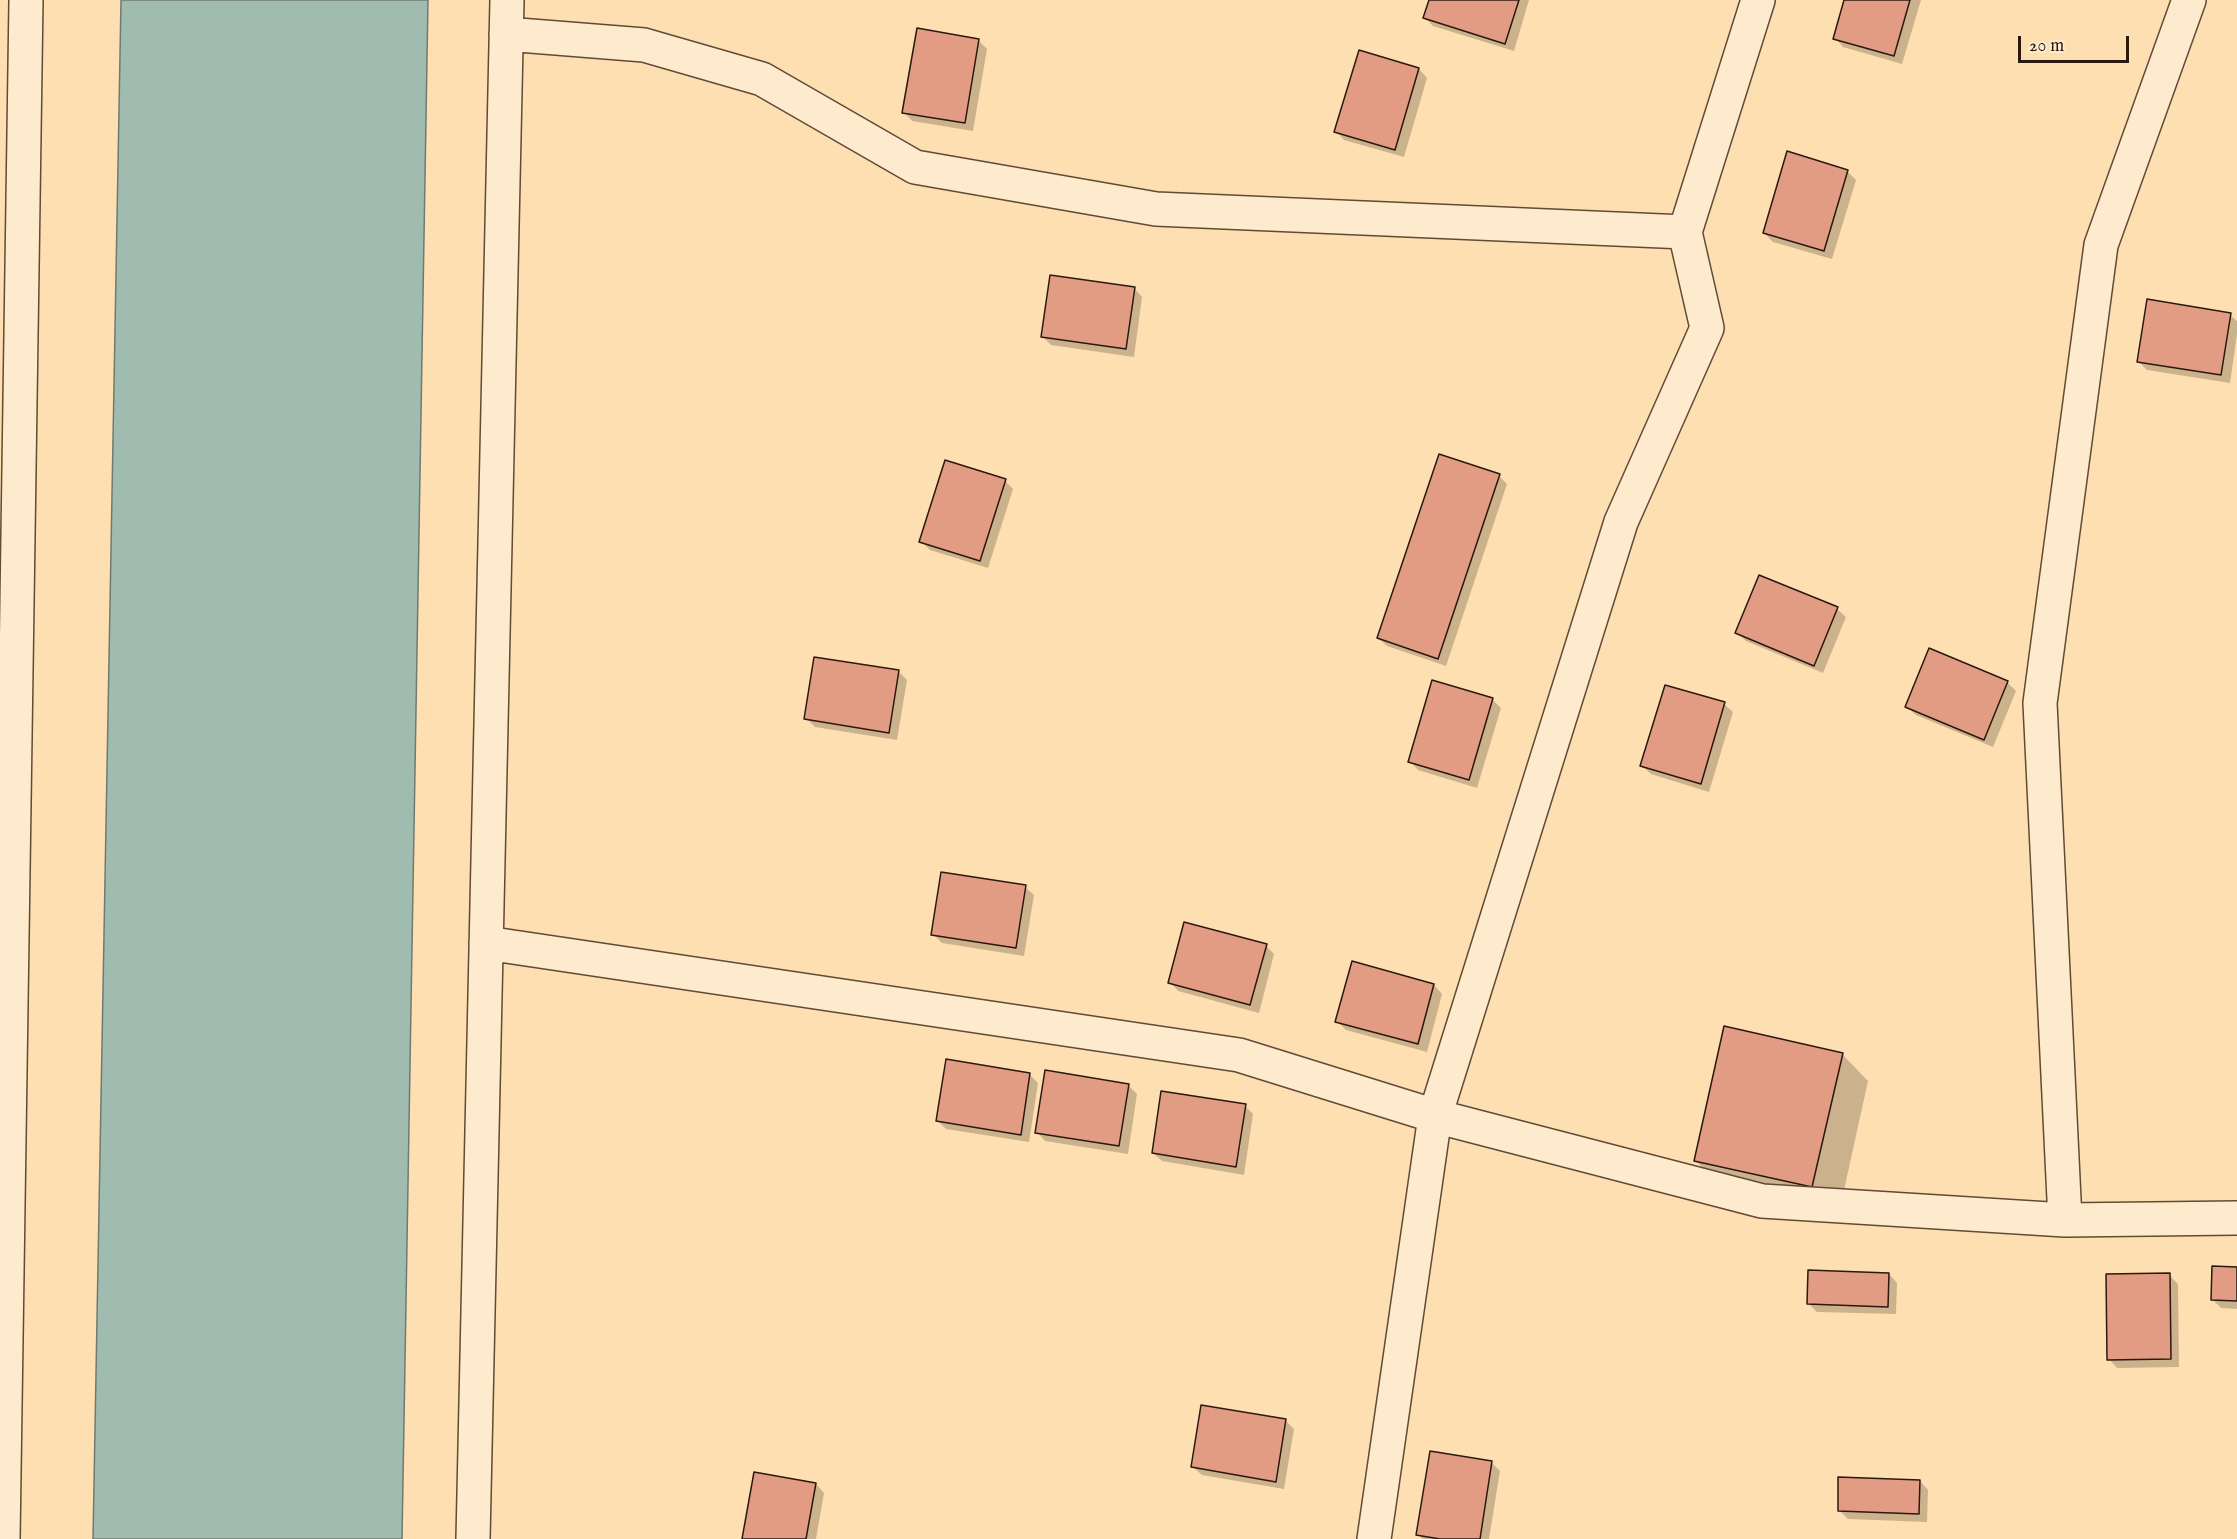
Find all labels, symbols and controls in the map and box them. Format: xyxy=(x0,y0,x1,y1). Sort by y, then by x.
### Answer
scale bar xyxy=(2021,24,2132,62)
text: 20 m xyxy=(2029,35,2064,58)

